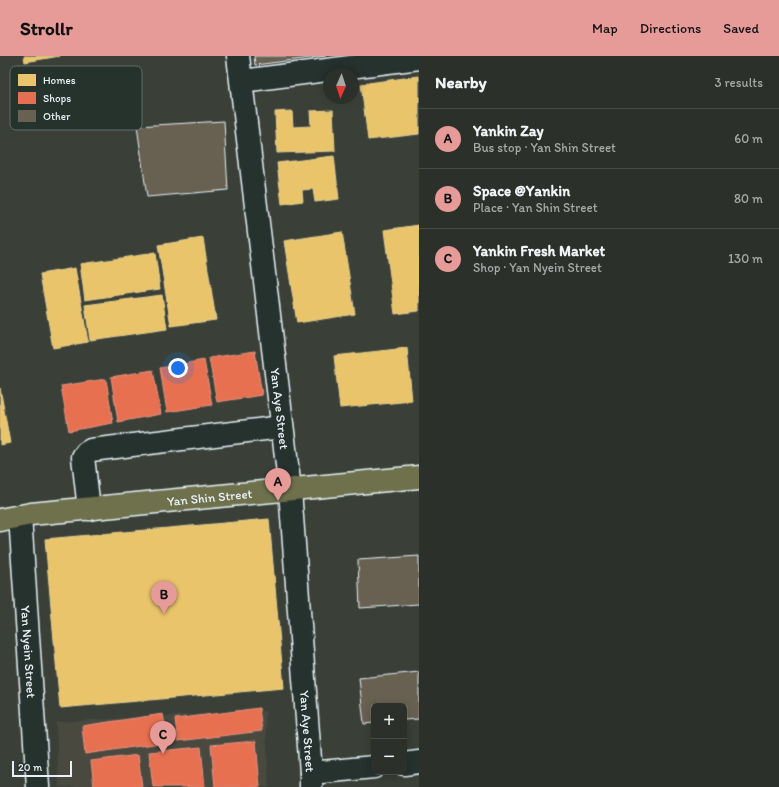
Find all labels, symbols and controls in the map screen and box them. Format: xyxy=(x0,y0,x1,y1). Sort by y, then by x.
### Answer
text: Strollr xyxy=(20,17,73,40)
text: Map xyxy=(592,20,618,37)
text: Directions xyxy=(640,20,701,37)
text: Saved xyxy=(723,20,759,37)
legend xyxy=(10,66,142,130)
north arrow xyxy=(323,68,359,104)
text: Nearby xyxy=(435,72,487,92)
text: Homes xyxy=(43,74,76,87)
text: 3 results xyxy=(714,75,763,90)
text: Shops xyxy=(43,92,71,105)
text: Other xyxy=(43,110,71,123)
text: Yankin Zay xyxy=(473,122,544,140)
text: A xyxy=(444,131,452,146)
text: 60 m xyxy=(734,131,763,146)
text: Bus stop · Yan Shin Street xyxy=(473,140,616,155)
text: Space @Yankin xyxy=(473,182,570,200)
text: B xyxy=(444,191,452,206)
text: 80 m xyxy=(734,191,763,206)
text: Place · Yan Shin Street xyxy=(473,200,598,215)
text: Yankin Fresh Market xyxy=(473,242,605,260)
text: C xyxy=(444,251,452,266)
text: 130 m xyxy=(728,251,763,266)
text: Shop · Yan Nyein Street xyxy=(473,260,602,275)
your location xyxy=(168,358,188,378)
street label: Yan Aye Street xyxy=(268,367,293,450)
pin: A xyxy=(265,468,291,501)
street label: Yan Shin Street xyxy=(166,485,253,509)
pin: B xyxy=(151,581,177,614)
street label: Yan Nyein Street xyxy=(18,605,40,699)
street label: Yan Aye Street xyxy=(297,690,318,773)
map controls xyxy=(371,703,407,775)
button: + xyxy=(371,703,407,739)
pin: C xyxy=(150,721,176,754)
button: − xyxy=(371,739,407,775)
scale bar xyxy=(12,759,72,778)
text: 20 m xyxy=(18,761,42,774)

